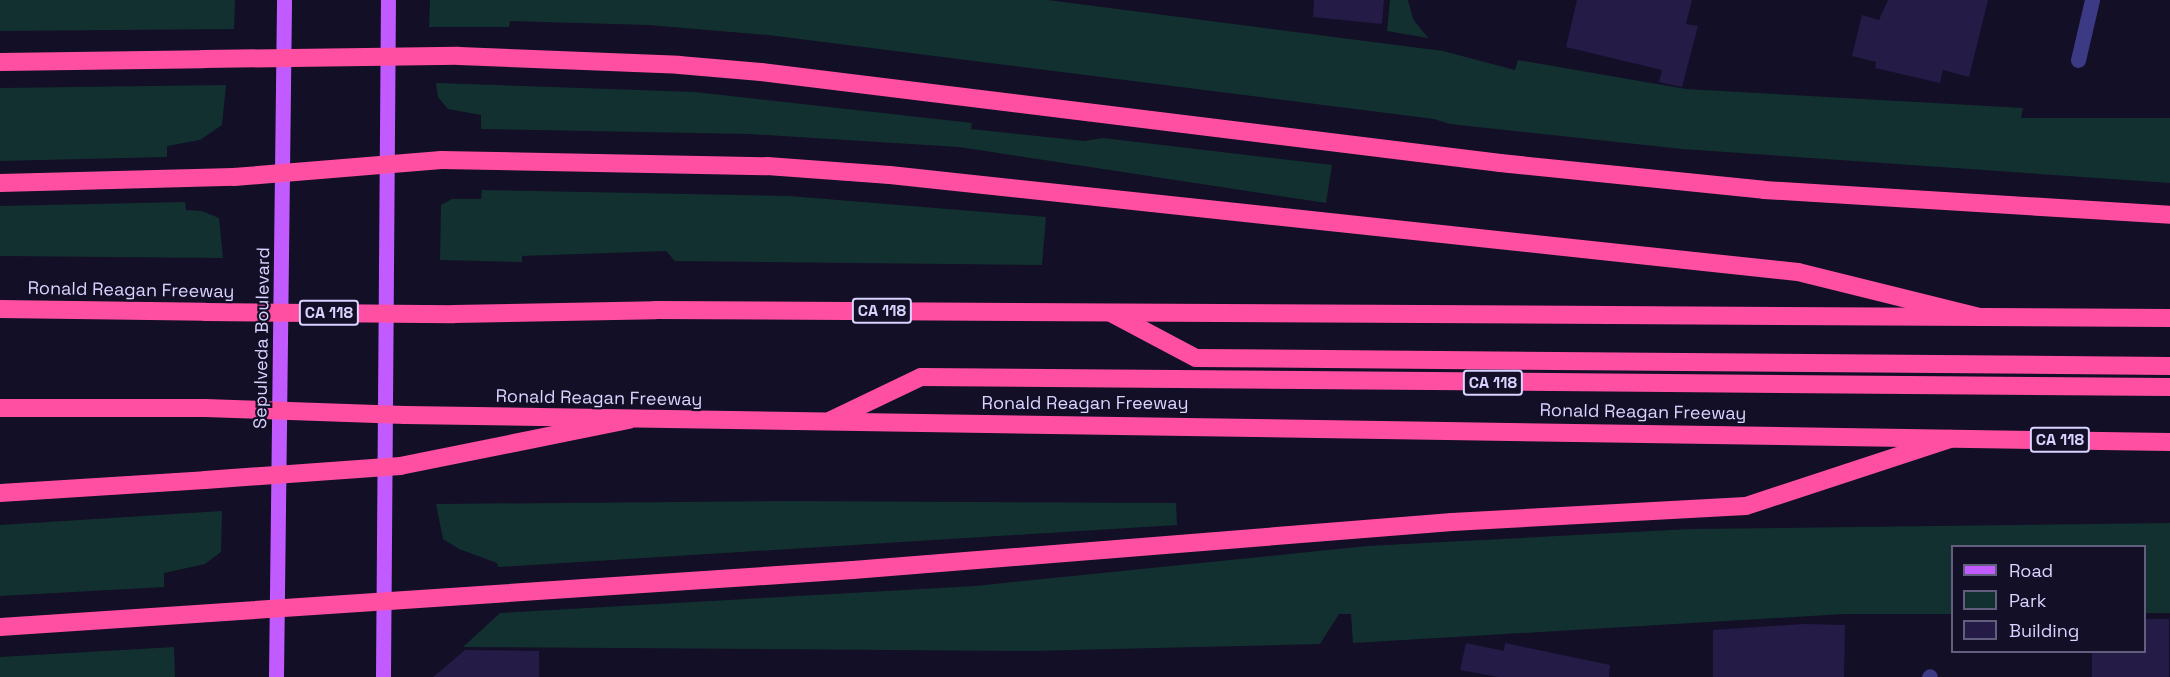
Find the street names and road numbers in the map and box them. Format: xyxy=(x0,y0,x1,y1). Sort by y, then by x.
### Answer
street label: Sepulveda Boulevard xyxy=(250,247,274,429)
street label: Ronald Reagan Freeway xyxy=(27,277,235,303)
road number: CA 118 xyxy=(850,298,914,324)
road number: CA 118 xyxy=(298,300,360,326)
road number: CA 118 xyxy=(1462,370,1524,396)
street label: Ronald Reagan Freeway xyxy=(495,385,703,411)
street label: Ronald Reagan Freeway xyxy=(982,392,1188,414)
street label: Ronald Reagan Freeway xyxy=(1539,399,1747,425)
road number: CA 118 xyxy=(2028,427,2092,453)

